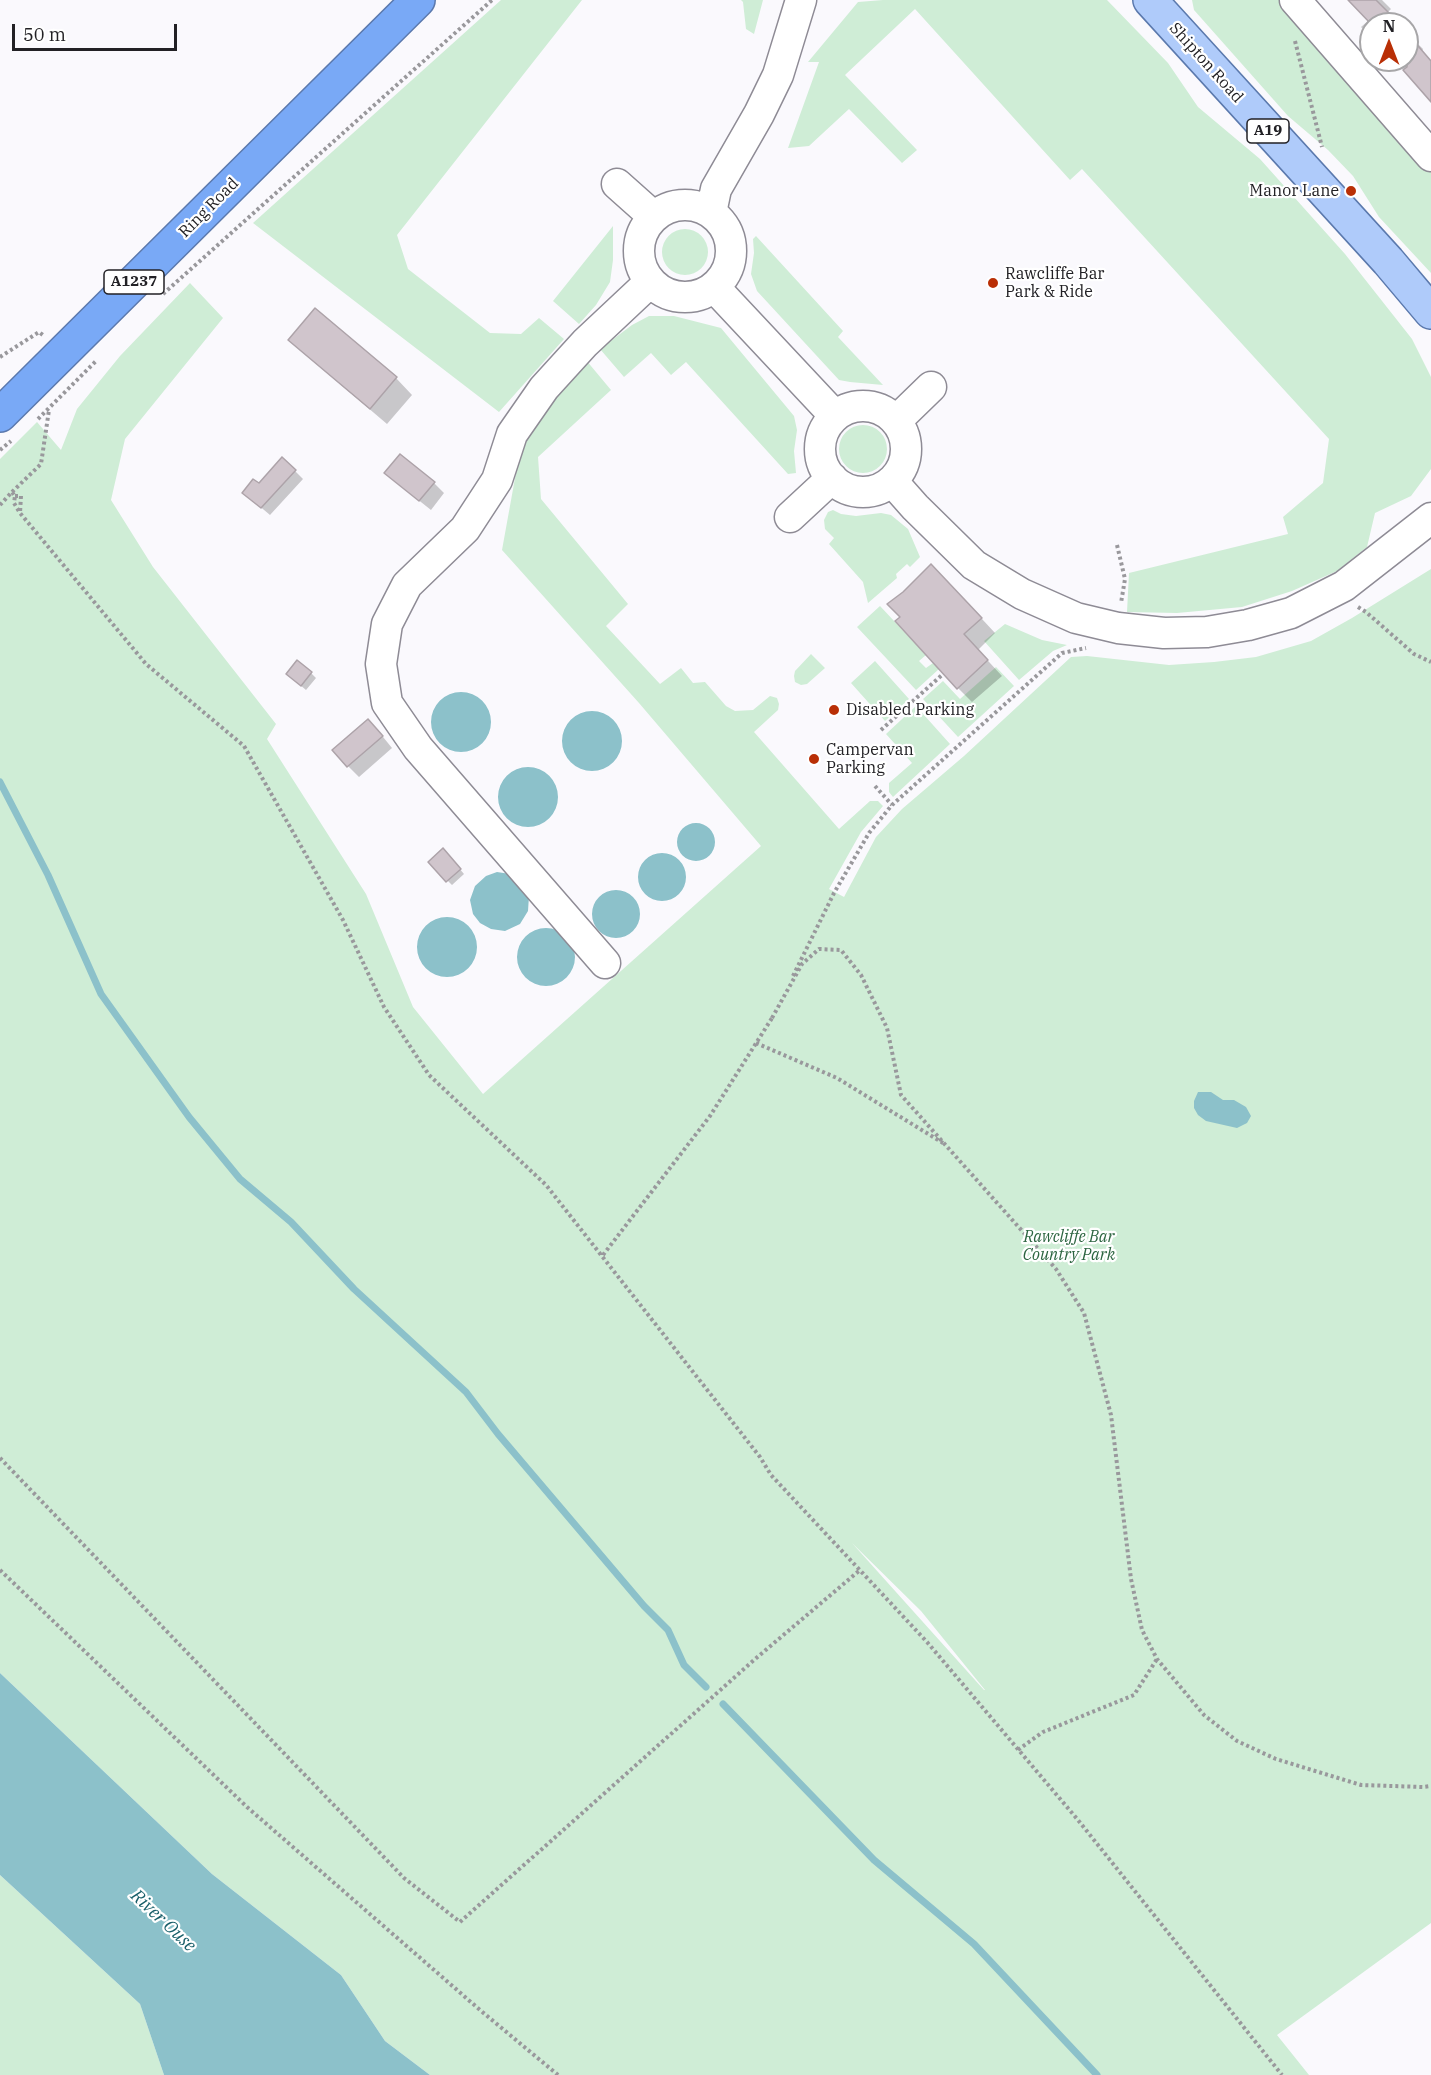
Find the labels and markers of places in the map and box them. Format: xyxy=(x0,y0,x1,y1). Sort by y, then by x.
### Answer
place label: Manor Lane xyxy=(1249,181,1339,201)
marker: Manor Lane xyxy=(1344,184,1358,198)
place label: Rawcliffe Bar Park & Ride xyxy=(1005,264,1104,302)
marker: Rawcliffe Bar Park & Ride xyxy=(986,276,1000,290)
place label: Disabled Parking xyxy=(846,700,974,720)
marker: Disabled Parking xyxy=(827,703,841,717)
place label: Campervan Parking xyxy=(826,740,914,778)
marker: Campervan Parking xyxy=(807,752,821,766)

